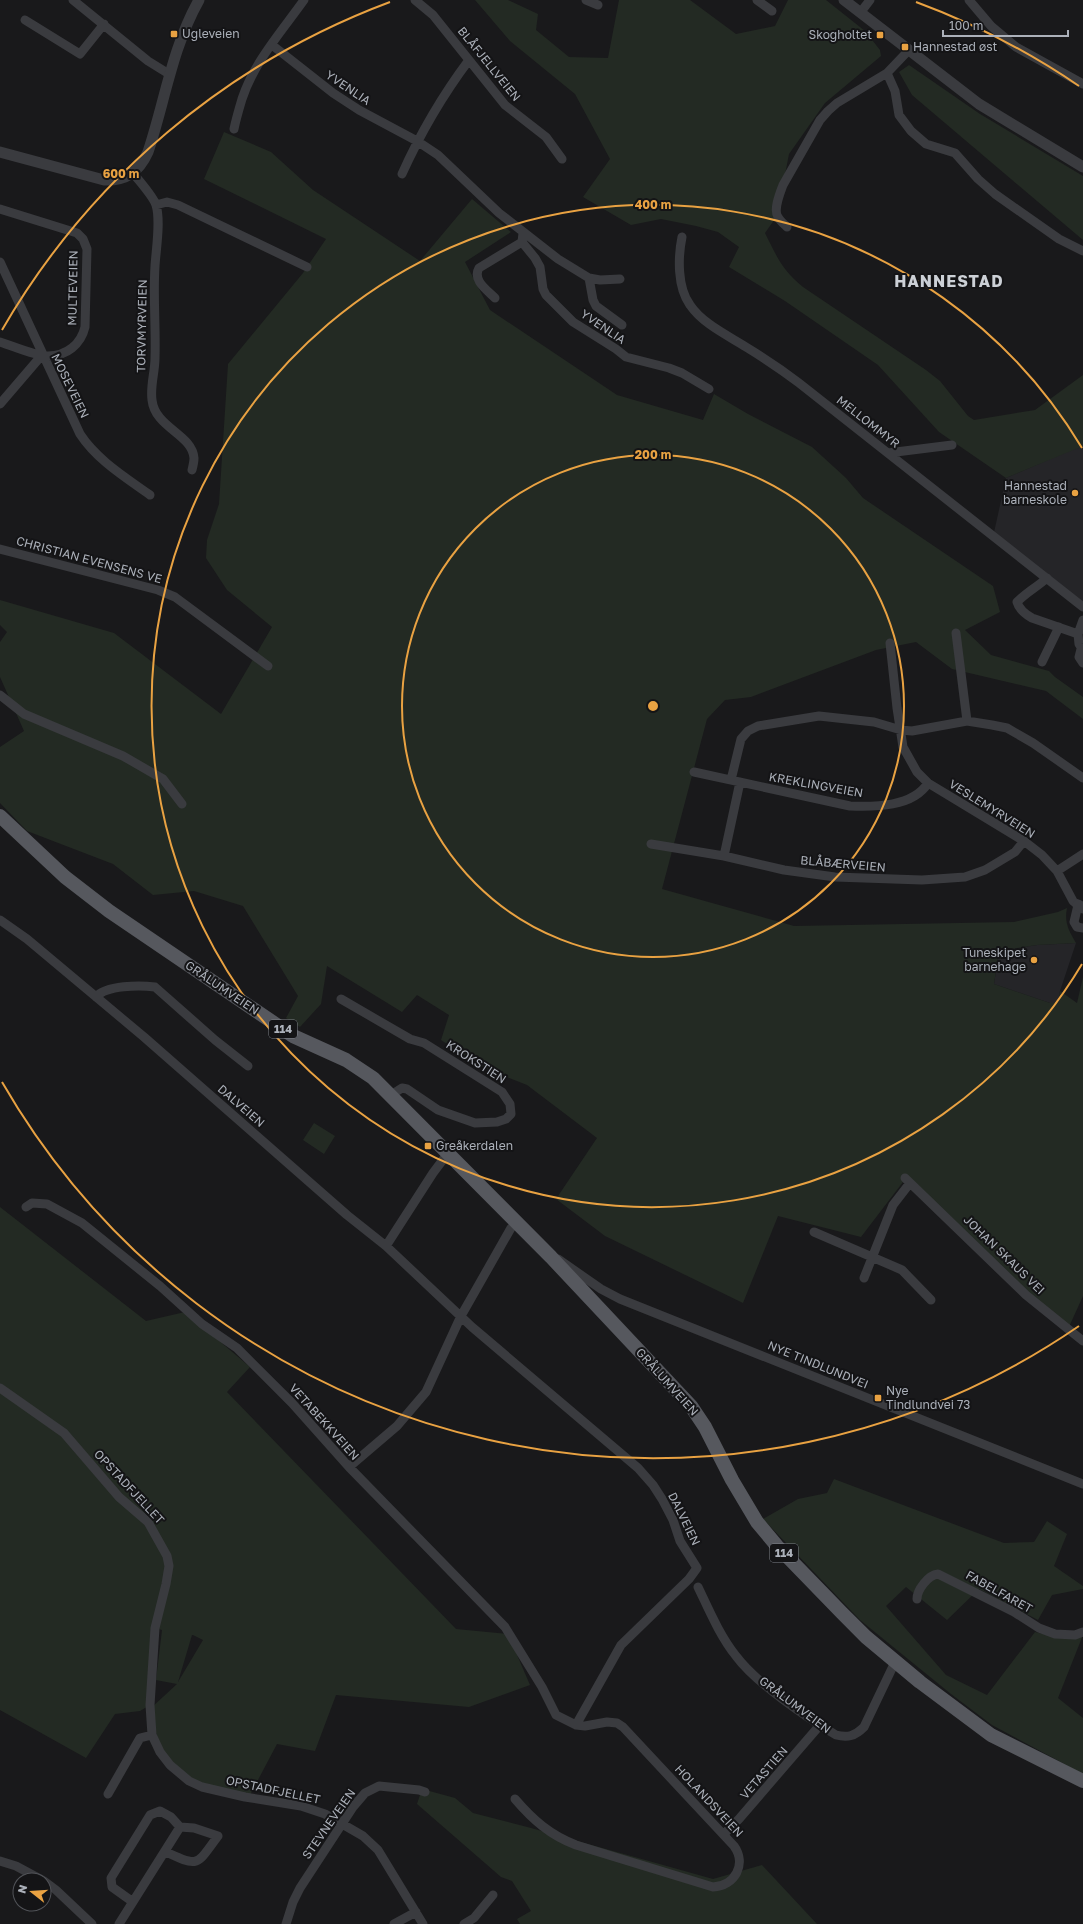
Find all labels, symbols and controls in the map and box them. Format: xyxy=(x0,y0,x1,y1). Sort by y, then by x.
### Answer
scale bar xyxy=(943,12,1068,38)
text: 100 m xyxy=(949,18,983,33)
street label: BLÅFJELLVEIEN xyxy=(455,23,524,104)
place label: Ugleveien xyxy=(182,26,240,41)
place label: Skogholtet xyxy=(808,27,872,42)
marker: Ugleveien xyxy=(169,29,179,39)
marker: Skogholtet xyxy=(875,30,885,40)
place label: Hannestad øst xyxy=(913,39,998,54)
marker: Hannestad øst xyxy=(900,42,910,52)
street label: YVENLIA xyxy=(323,67,374,108)
text: 600 m xyxy=(103,166,139,181)
text: 400 m xyxy=(635,197,671,212)
street label: MULTEVEIEN xyxy=(64,250,81,326)
district label: HANNESTAD xyxy=(894,271,1004,291)
street label: TORVMYRVEIEN xyxy=(133,279,150,373)
street label: YVENLIA xyxy=(578,306,629,347)
street label: MOSEVEIEN xyxy=(48,351,93,420)
street label: MELLOMMYR xyxy=(834,392,903,451)
text: 200 m xyxy=(635,447,671,462)
place label: Hannestad barneskole xyxy=(1003,478,1067,507)
marker: Hannestad barneskole xyxy=(1070,488,1080,498)
street label: CHRISTIAN EVENSENS VE xyxy=(15,533,164,586)
centre of rings xyxy=(646,699,660,713)
street label: KREKLINGVEIEN xyxy=(768,769,864,800)
street label: VESLEMYRVEIEN xyxy=(946,776,1038,841)
street label: BLÅBÆRVEIEN xyxy=(800,852,886,875)
place label: Tuneskipet barnehage xyxy=(963,945,1026,974)
marker: Tuneskipet barnehage xyxy=(1029,955,1039,965)
street label: GRÅLUMVEIEN xyxy=(183,957,262,1018)
road number: 114 xyxy=(269,1020,297,1038)
street label: KROKSTIEN xyxy=(443,1037,509,1087)
street label: DALVEIEN xyxy=(215,1081,268,1130)
place label: Greåkerdalen xyxy=(436,1138,513,1153)
marker: Greåkerdalen xyxy=(423,1141,433,1151)
street label: JOHAN SKAUS VEI xyxy=(961,1212,1048,1297)
street label: NYE TINDLUNDVEI xyxy=(766,1337,871,1392)
street label: GRÅLUMVEIEN xyxy=(633,1345,702,1419)
street label: VETABEKKVEIEN xyxy=(286,1380,363,1463)
place label: Nye Tindlundvei 73 xyxy=(886,1383,970,1412)
marker: Nye Tindlundvei 73 xyxy=(873,1393,883,1403)
street label: OPSTADFJELLET xyxy=(91,1446,168,1527)
street label: DALVEIEN xyxy=(665,1490,704,1548)
road number: 114 xyxy=(770,1544,798,1562)
street label: FABELFARET xyxy=(963,1567,1036,1616)
street label: GRÅLUMVEIEN xyxy=(757,1673,834,1736)
street label: VETASTIEN xyxy=(737,1743,791,1802)
street label: HOLANDSVEIEN xyxy=(672,1761,747,1840)
street label: OPSTADFJELLET xyxy=(225,1772,322,1807)
street label: STEVNEVEIEN xyxy=(299,1786,358,1862)
north arrow xyxy=(12,1872,52,1912)
text: N xyxy=(15,1883,29,1895)

